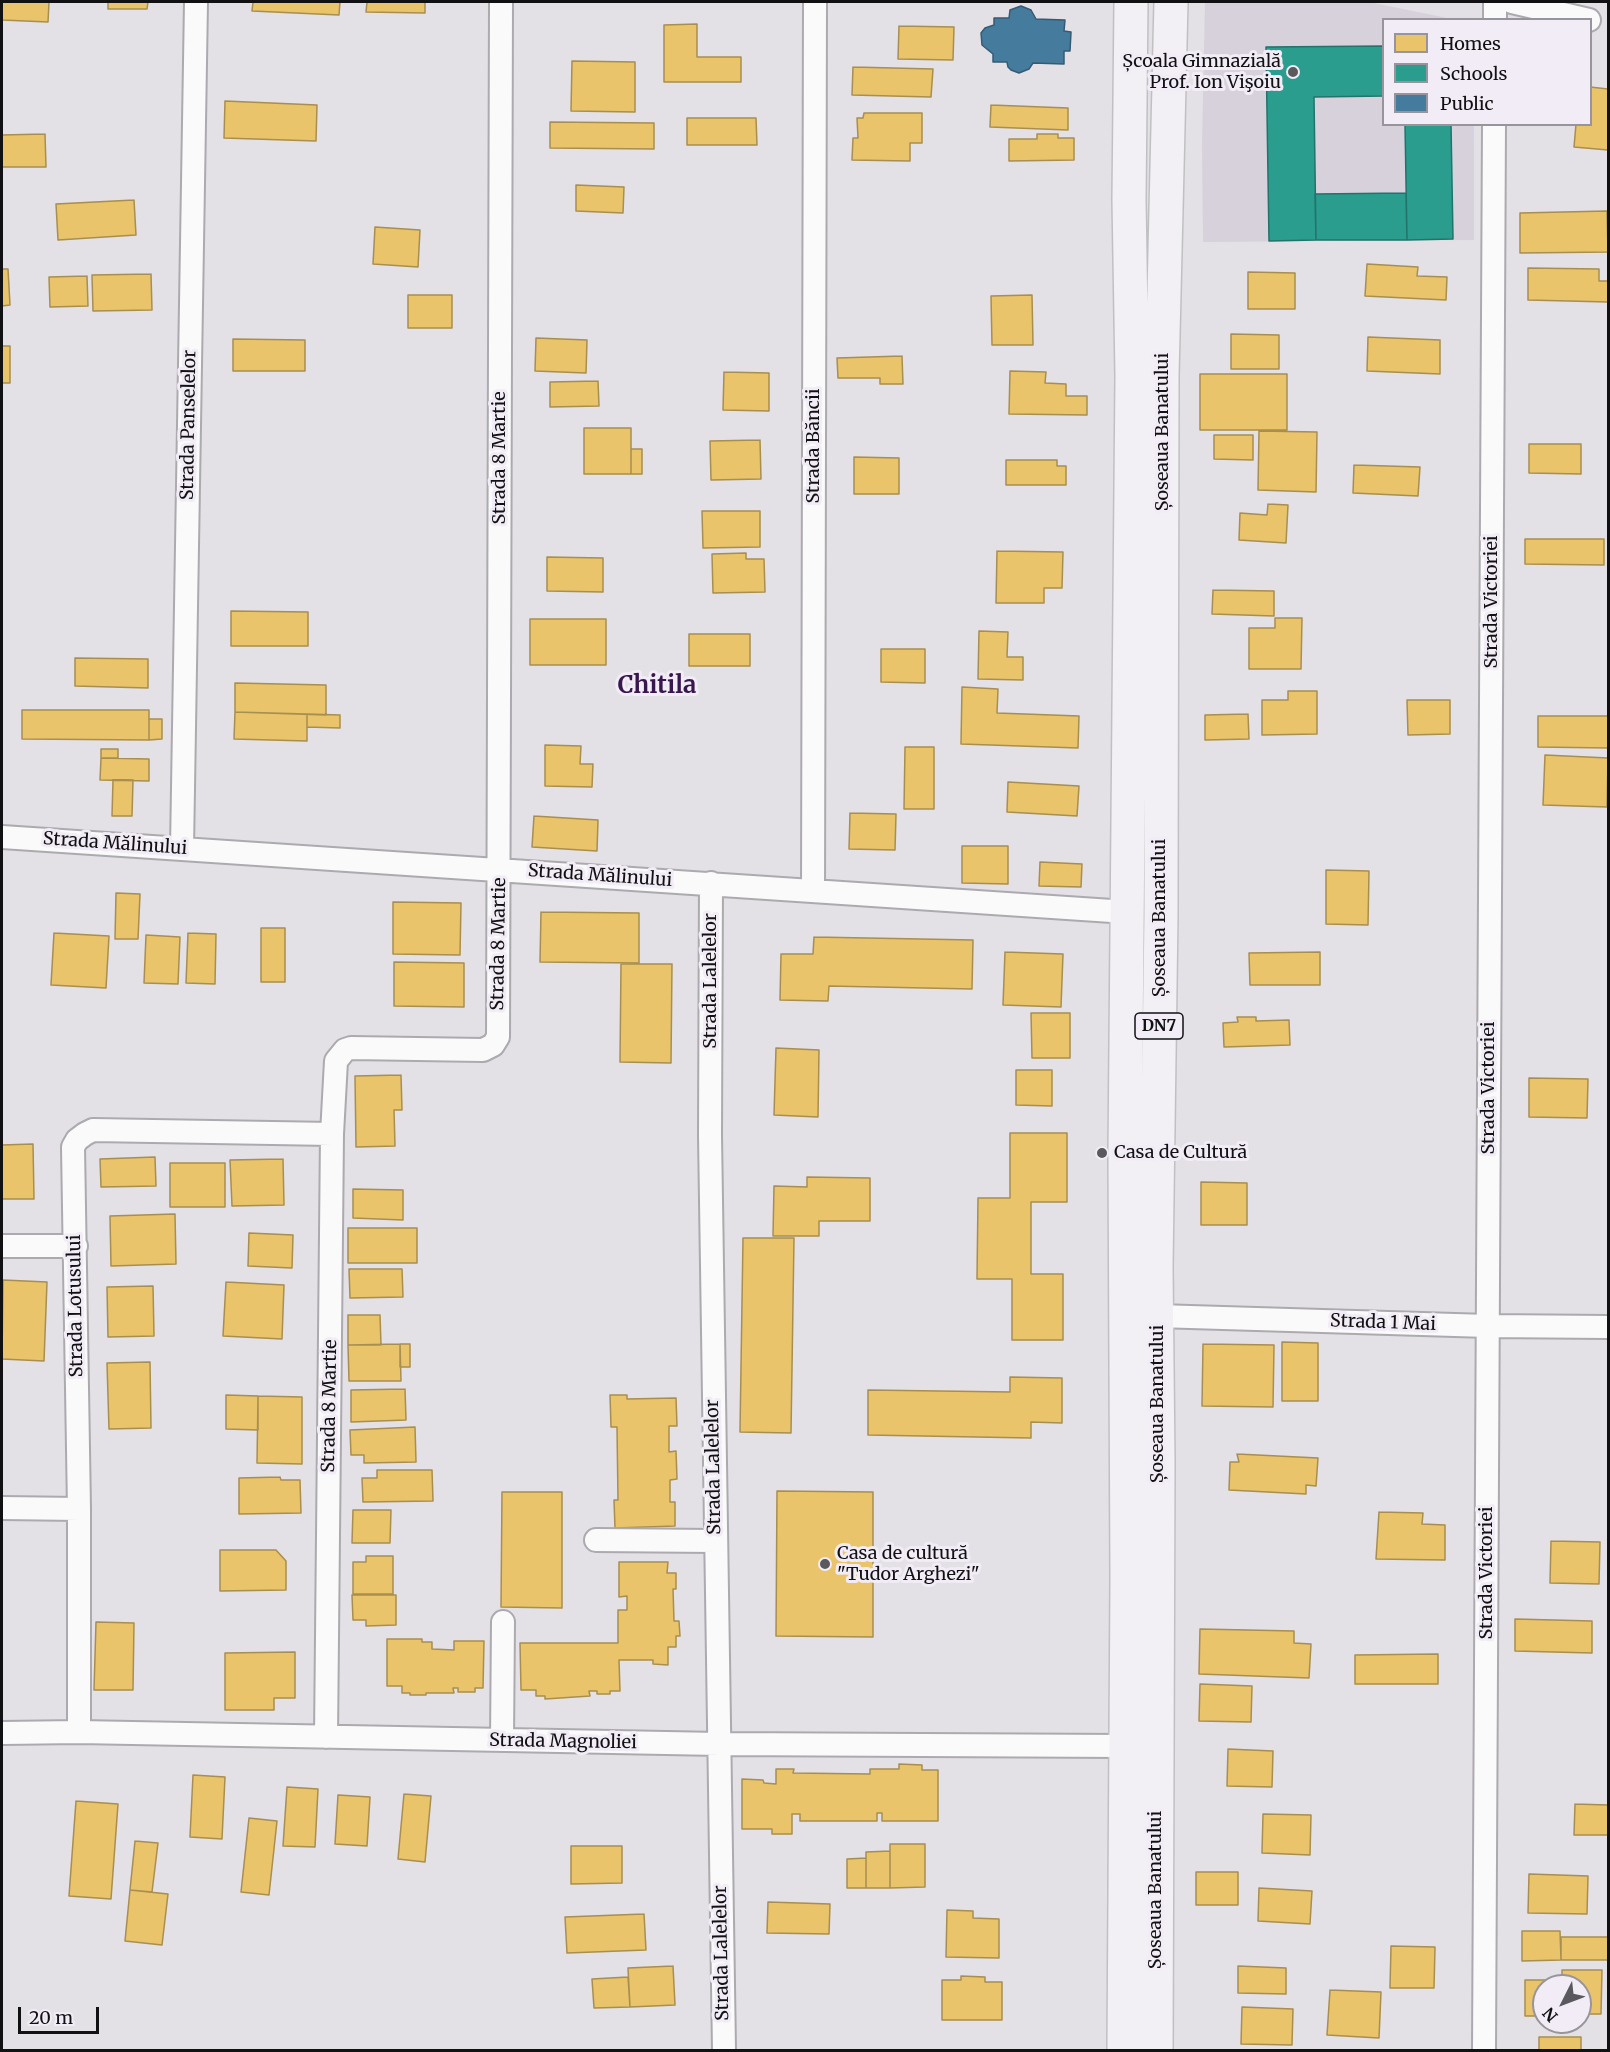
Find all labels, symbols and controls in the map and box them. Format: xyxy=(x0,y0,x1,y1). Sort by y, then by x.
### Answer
legend xyxy=(1382,18,1592,126)
text: Homes xyxy=(1440,32,1501,55)
place label: Școala Gimnazială Prof. Ion Vişoiu xyxy=(1122,51,1281,94)
text: Schools xyxy=(1440,62,1507,85)
marker: Școala Gimnazială Prof. Ion Vişoiu xyxy=(1286,65,1300,79)
text: Public xyxy=(1440,92,1494,115)
street label: Strada Panselelor xyxy=(177,350,201,500)
street label: Șoseaua Banatului xyxy=(1152,353,1174,511)
street label: Strada Băncii xyxy=(803,388,825,504)
street label: Strada 8 Martie xyxy=(489,391,511,525)
street label: Strada Victoriei xyxy=(1481,535,1503,669)
district label: Chitila xyxy=(618,672,696,700)
street label: Strada Mălinului xyxy=(42,828,188,860)
street label: Șoseaua Banatului xyxy=(1149,839,1171,997)
street label: Strada Mălinului xyxy=(527,860,673,892)
street label: Strada 8 Martie xyxy=(487,877,511,1011)
street label: Strada Lalelelor xyxy=(700,913,722,1049)
road number: DN7 xyxy=(1135,1013,1183,1039)
street label: Strada Victoriei xyxy=(1478,1021,1500,1155)
place label: Casa de Cultură xyxy=(1114,1142,1247,1164)
marker: Casa de Cultură xyxy=(1095,1146,1109,1160)
street label: Strada Lotusului xyxy=(64,1234,88,1378)
street label: Strada 1 Mai xyxy=(1330,1310,1436,1336)
street label: Șoseaua Banatului xyxy=(1147,1325,1169,1483)
street label: Strada 8 Martie xyxy=(318,1339,342,1473)
street label: Strada Lalelelor xyxy=(702,1399,726,1535)
street label: Strada Victoriei xyxy=(1476,1506,1498,1640)
place label: Casa de cultură "Tudor Arghezi" xyxy=(837,1543,980,1586)
marker: Casa de cultură "Tudor Arghezi" xyxy=(818,1557,832,1571)
street label: Strada Magnoliei xyxy=(489,1730,637,1754)
street label: Șoseaua Banatului xyxy=(1145,1811,1167,1969)
street label: Strada Lalelelor xyxy=(710,1885,734,2021)
north arrow xyxy=(1532,1974,1592,2034)
scale bar xyxy=(21,1995,102,2033)
text: N xyxy=(1538,2003,1562,2026)
text: 20 m xyxy=(29,2006,73,2029)

